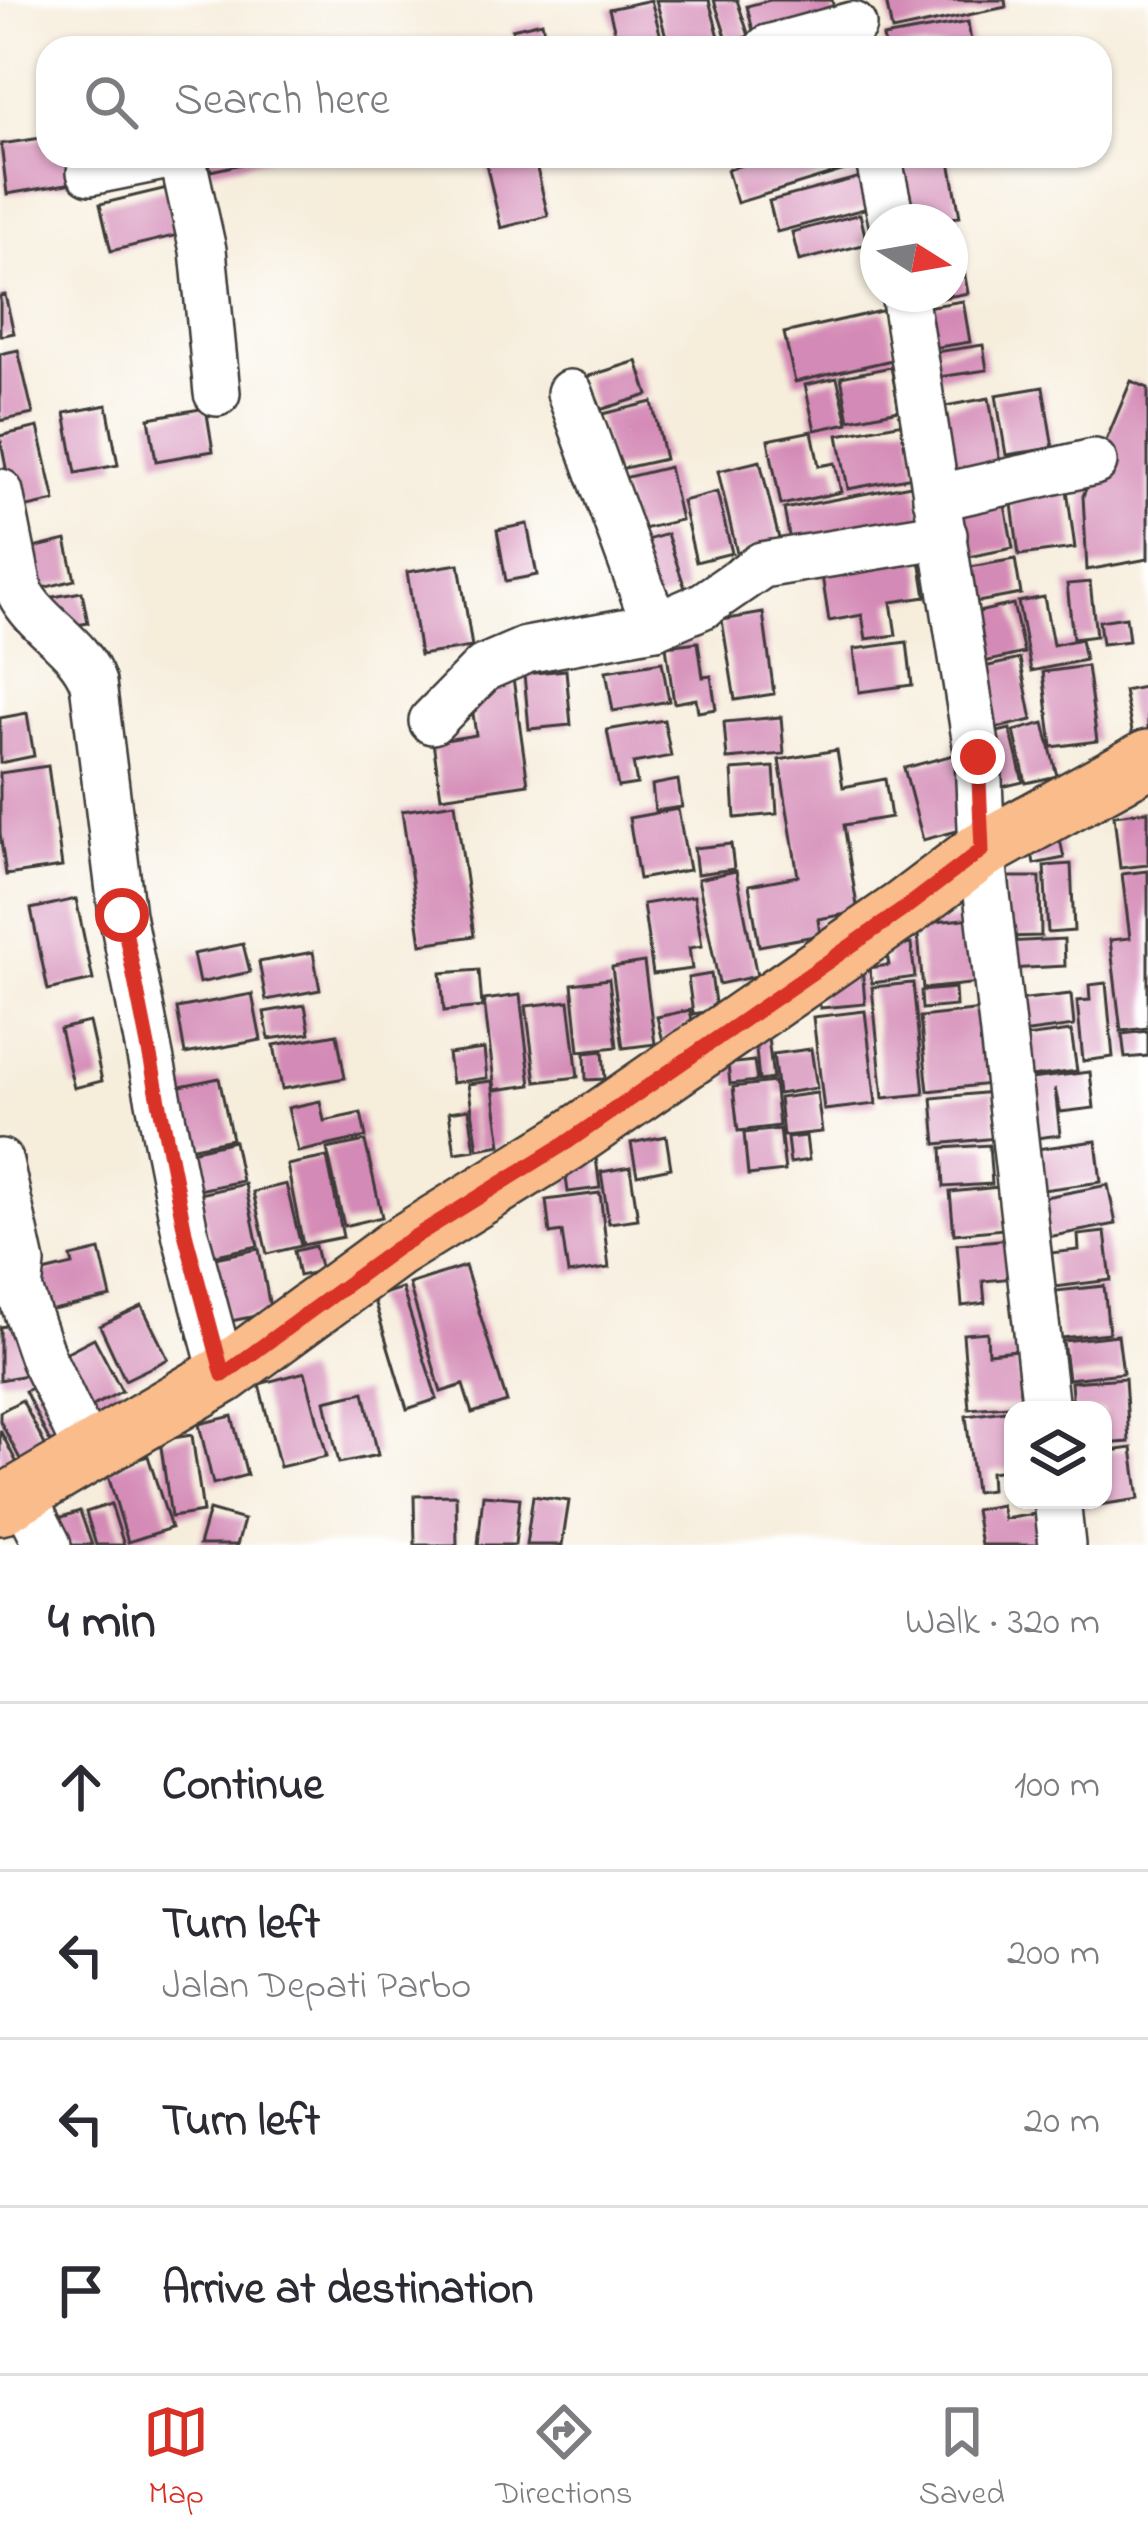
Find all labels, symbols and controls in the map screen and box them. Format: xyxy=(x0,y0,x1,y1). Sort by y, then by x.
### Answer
search box xyxy=(36,36,1112,168)
icon: search xyxy=(78,69,144,135)
text: Search here xyxy=(174,69,390,135)
north arrow xyxy=(860,204,968,312)
route end xyxy=(951,730,1005,784)
route start xyxy=(95,888,149,942)
map controls xyxy=(1004,1401,1112,1509)
button: layers xyxy=(1004,1401,1112,1509)
text: 4 min xyxy=(48,1586,156,1661)
text: Walk · 320 m xyxy=(905,1595,1100,1652)
icon: ahead xyxy=(48,1754,114,1820)
text: Continue xyxy=(162,1754,323,1820)
text: 100 m xyxy=(1014,1758,1100,1815)
text: Turn left xyxy=(162,1893,320,1959)
icon: left xyxy=(48,1922,114,1988)
text: 200 m xyxy=(1007,1926,1100,1983)
text: Jalan Depati Parbo xyxy=(162,1959,471,2016)
icon: left xyxy=(48,2090,114,2156)
text: Turn left xyxy=(162,2090,320,2156)
text: 20 m xyxy=(1024,2094,1100,2151)
icon: arrive xyxy=(48,2258,114,2324)
text: Arrive at destination xyxy=(162,2258,533,2324)
tab: Map xyxy=(143,2399,209,2519)
tab: Directions xyxy=(495,2399,632,2519)
tab: Saved xyxy=(919,2399,1005,2519)

